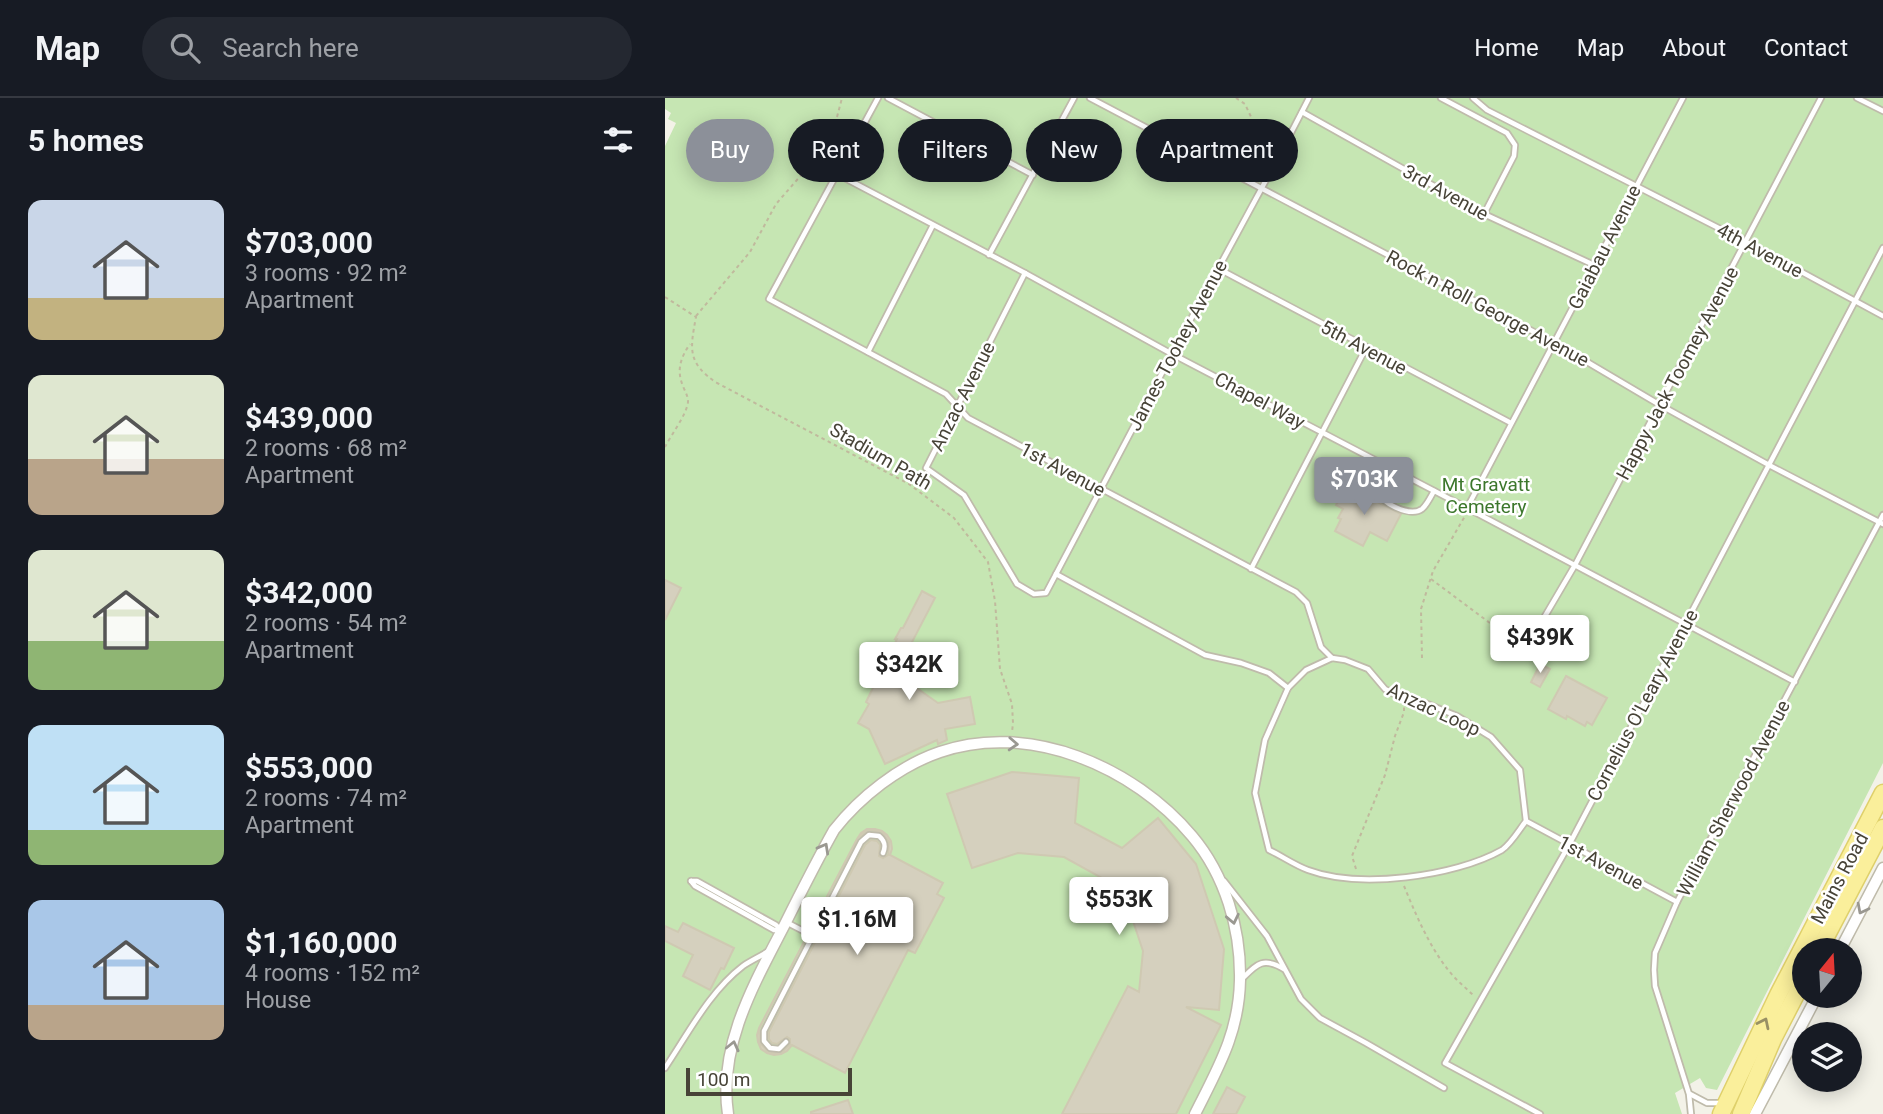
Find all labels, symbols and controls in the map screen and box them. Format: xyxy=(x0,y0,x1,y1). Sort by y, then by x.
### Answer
search box xyxy=(142,17,632,80)
text: Map xyxy=(35,29,100,68)
icon: search xyxy=(166,29,204,67)
text: Search here xyxy=(222,33,359,63)
text: Home xyxy=(1474,34,1539,62)
text: Map xyxy=(1577,34,1624,62)
text: About xyxy=(1662,34,1726,62)
text: Contact xyxy=(1764,34,1848,62)
chip: Buy xyxy=(686,119,774,182)
chip: Rent xyxy=(788,119,884,182)
chip: Filters xyxy=(898,119,1012,182)
chip: New xyxy=(1026,119,1122,182)
chip: Apartment xyxy=(1136,119,1298,182)
icon: filters xyxy=(599,121,637,159)
text: 5 homes xyxy=(28,123,144,158)
street label: 3rd Avenue xyxy=(1399,159,1493,225)
street label: Gaiabau Avenue xyxy=(1563,181,1646,313)
street label: 4th Avenue xyxy=(1713,218,1807,283)
text: $703,000 xyxy=(245,225,373,260)
icon: home xyxy=(84,228,168,312)
street label: Rock n Roll George Avenue xyxy=(1382,245,1593,372)
street label: James Toohey Avenue xyxy=(1123,256,1232,435)
text: 3 rooms · 92 m² xyxy=(245,260,407,287)
street label: Happy Jack Toomey Avenue xyxy=(1611,263,1743,484)
text: Apartment xyxy=(245,287,354,314)
street label: 5th Avenue xyxy=(1317,315,1411,380)
street label: Anzac Avenue xyxy=(925,338,1000,455)
street label: Chapel Way xyxy=(1211,367,1309,434)
text: $439,000 xyxy=(245,400,373,435)
icon: home xyxy=(84,403,168,487)
street label: Stadium Path xyxy=(826,418,936,495)
text: 2 rooms · 68 m² xyxy=(245,435,407,462)
street label: 1st Avenue xyxy=(1016,437,1109,502)
pin: $703K xyxy=(1315,458,1413,517)
text: Apartment xyxy=(245,462,354,489)
text: $703K xyxy=(1330,466,1398,493)
park label: Mt Gravatt Cemetery xyxy=(1442,473,1530,518)
text: $342,000 xyxy=(245,575,373,610)
icon: home xyxy=(84,578,168,662)
street label: Cornelius O'Leary Avenue xyxy=(1582,605,1703,805)
text: 2 rooms · 54 m² xyxy=(245,610,407,637)
pin: $439K xyxy=(1491,616,1589,675)
text: $439K xyxy=(1506,624,1574,651)
text: Apartment xyxy=(245,637,354,664)
pin: $342K xyxy=(860,642,958,702)
text: $342K xyxy=(875,651,943,678)
street label: Anzac Loop xyxy=(1384,678,1484,741)
street label: William Sherwood Avenue xyxy=(1672,696,1795,900)
one-way arrow xyxy=(1007,736,1018,751)
text: $553,000 xyxy=(245,750,373,785)
icon: home xyxy=(84,753,168,837)
text: 2 rooms · 74 m² xyxy=(245,785,407,812)
text: Apartment xyxy=(245,812,354,839)
street label: Mains Road xyxy=(1806,829,1873,928)
street label: 1st Avenue xyxy=(1554,830,1647,895)
one-way arrow xyxy=(816,843,829,856)
pin: $553K xyxy=(1070,878,1168,937)
text: $553K xyxy=(1085,886,1153,913)
pin: $1.16M xyxy=(800,898,914,957)
one-way arrow xyxy=(1856,902,1870,914)
text: $1.16M xyxy=(817,906,897,933)
one-way arrow xyxy=(1224,913,1239,925)
text: $1,160,000 xyxy=(245,925,397,960)
icon: home xyxy=(84,928,168,1012)
north arrow xyxy=(1792,938,1862,1008)
map controls xyxy=(1792,938,1862,1092)
text: 4 rooms · 152 m² xyxy=(245,960,420,987)
text: House xyxy=(245,987,311,1014)
one-way arrow xyxy=(1755,1018,1769,1030)
button: layers xyxy=(1792,1022,1862,1092)
one-way arrow xyxy=(725,1040,739,1052)
scale bar xyxy=(686,1065,852,1097)
text: 100 m xyxy=(697,1068,750,1091)

